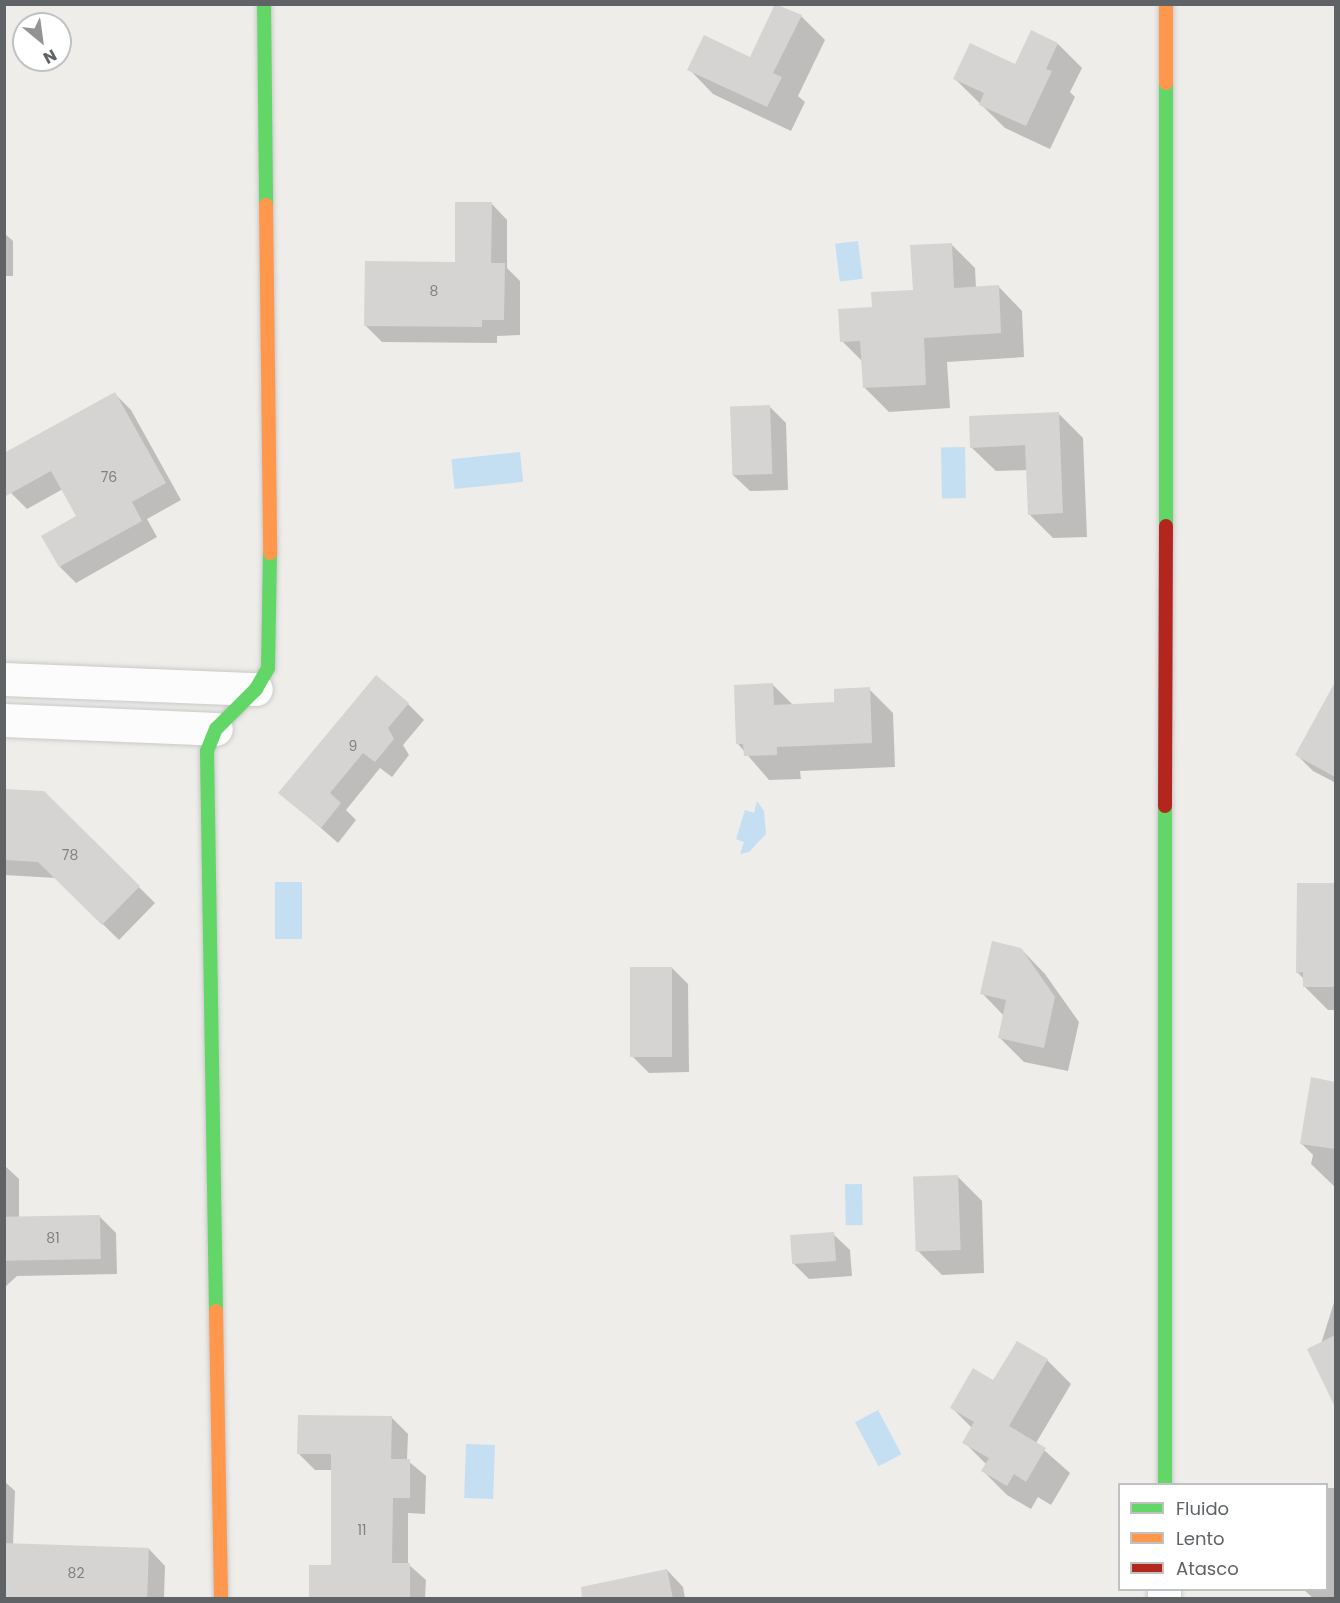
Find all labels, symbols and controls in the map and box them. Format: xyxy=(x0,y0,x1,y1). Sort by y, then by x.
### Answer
north arrow xyxy=(12,12,72,72)
text: N xyxy=(39,43,61,69)
house number: 8 xyxy=(430,283,438,299)
house number: 76 xyxy=(101,469,117,485)
house number: 9 xyxy=(349,738,357,754)
house number: 78 xyxy=(62,847,78,863)
house number: 81 xyxy=(46,1230,60,1246)
legend xyxy=(1118,1483,1328,1591)
text: Fluido xyxy=(1176,1496,1229,1521)
house number: 11 xyxy=(358,1522,366,1538)
text: Lento xyxy=(1176,1526,1225,1551)
text: Atasco xyxy=(1176,1556,1239,1581)
house number: 82 xyxy=(68,1565,84,1581)

